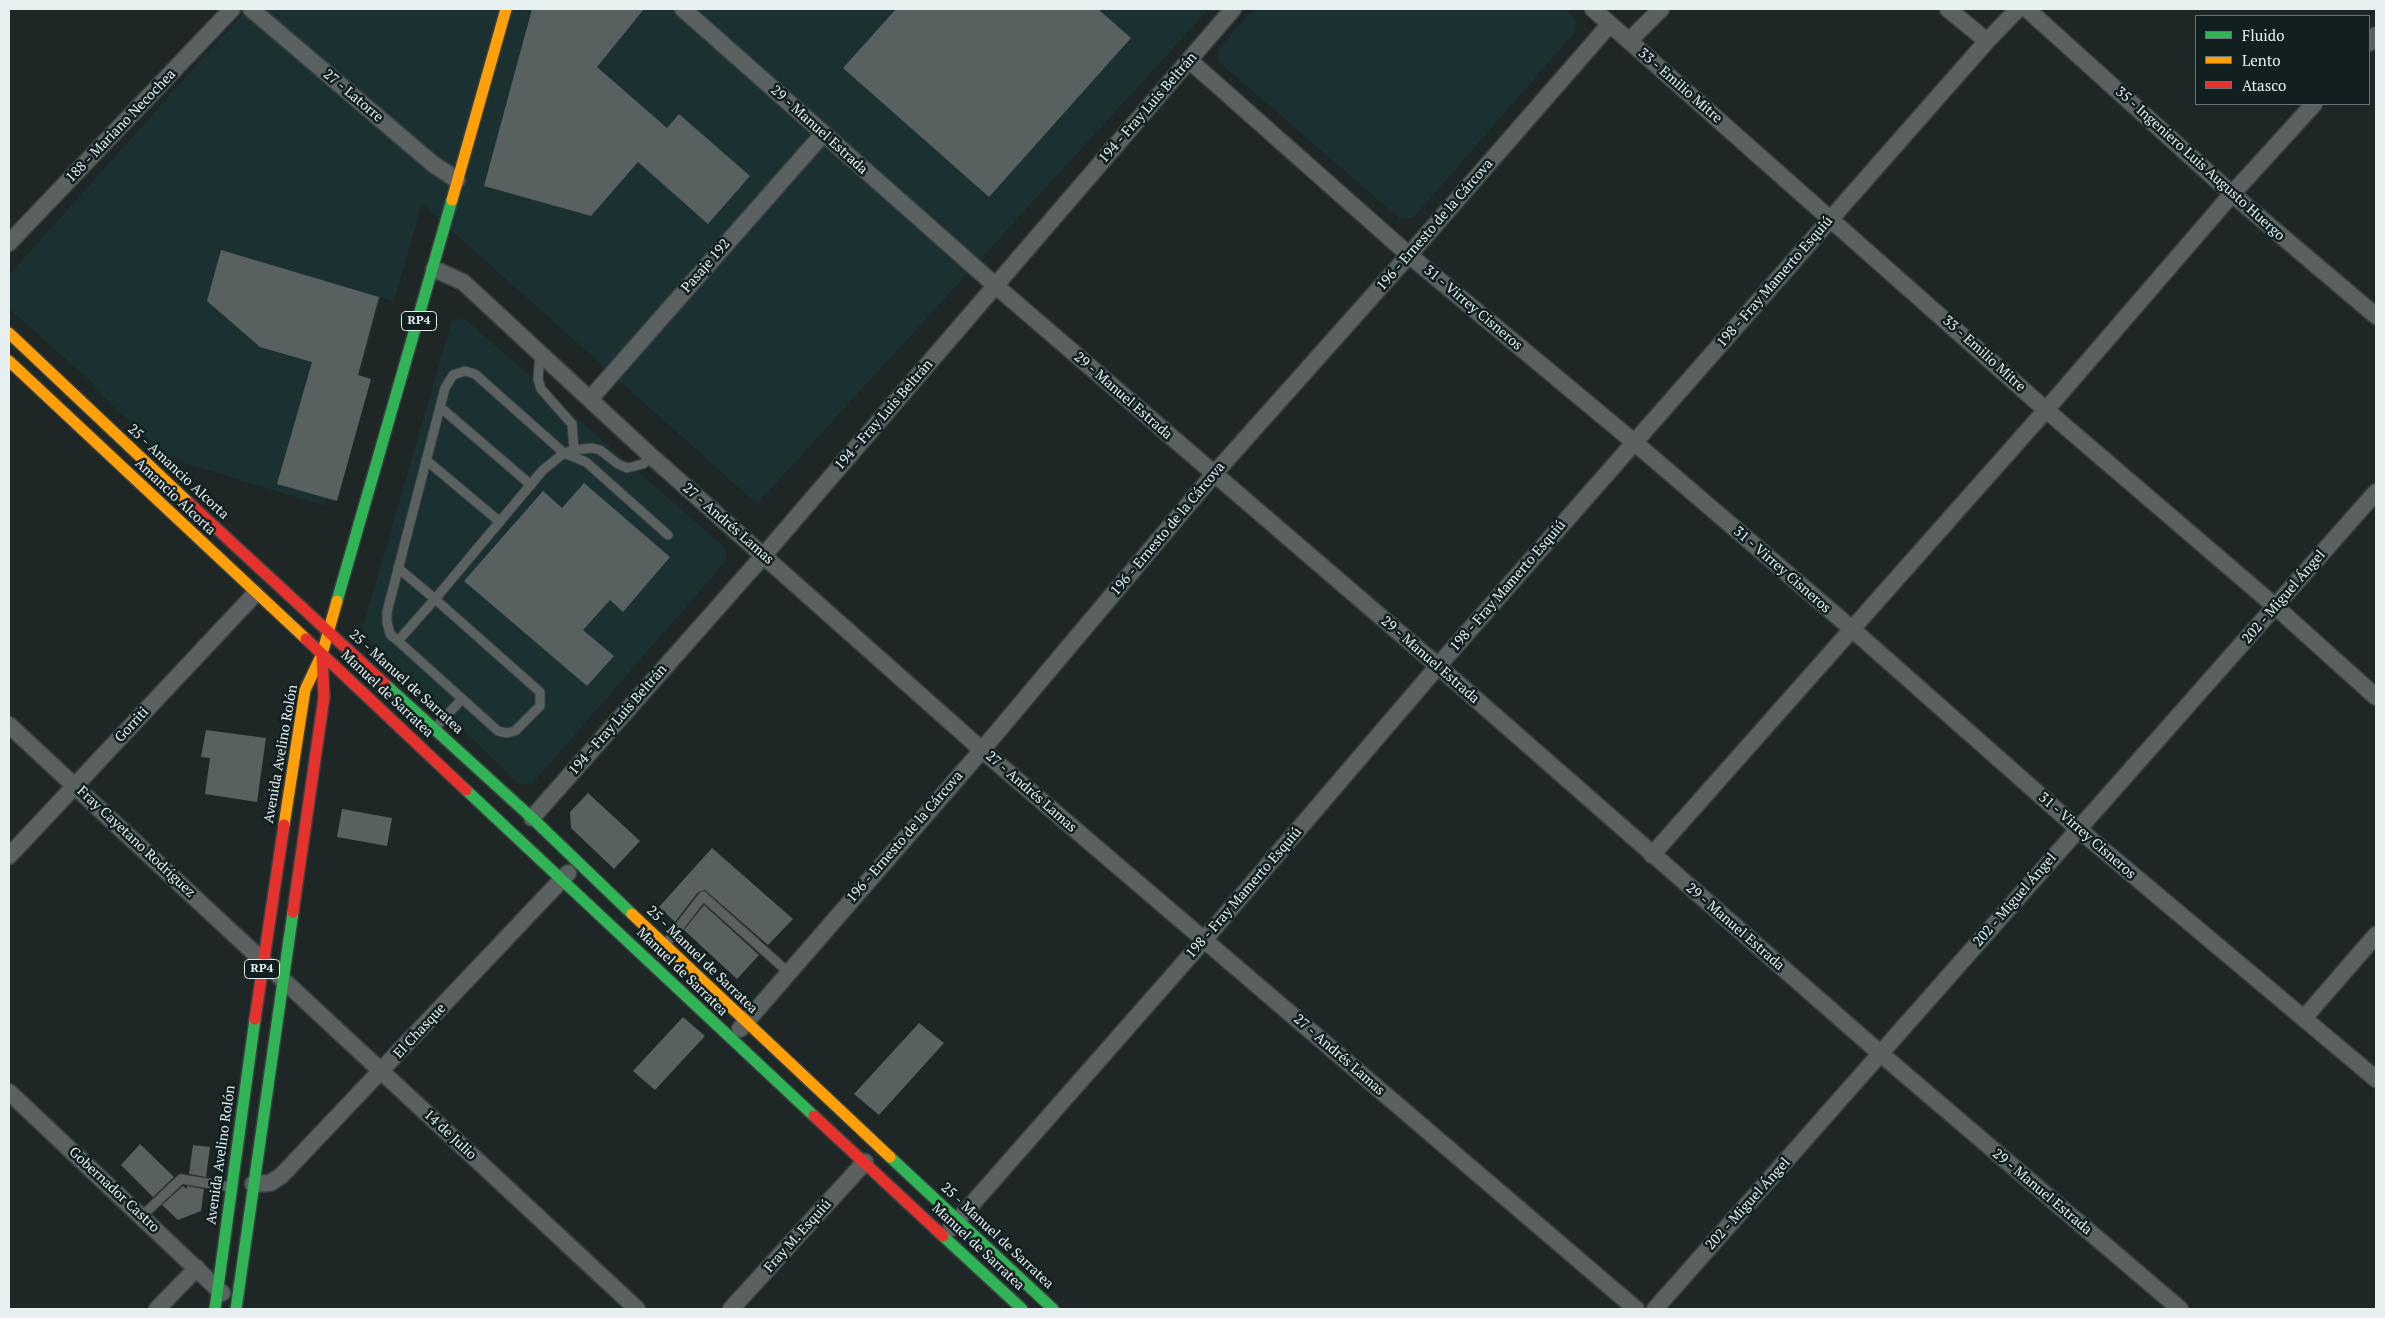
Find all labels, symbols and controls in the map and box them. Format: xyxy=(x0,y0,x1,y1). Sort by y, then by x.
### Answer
legend xyxy=(2195,15,2370,105)
text: Fluido xyxy=(2242,25,2284,45)
street label: 33 - Emilio Mitre xyxy=(1635,45,1725,127)
street label: 194 - Fray Luis Beltrán xyxy=(1095,49,1201,167)
text: Lento xyxy=(2242,50,2281,70)
street label: 188 - Mariano Necochea xyxy=(63,66,179,186)
street label: 27 - Latorre xyxy=(320,66,386,126)
text: Atasco xyxy=(2242,75,2286,95)
street label: 29 - Manuel Estrada xyxy=(767,82,871,178)
street label: 35 - Ingeniero Luis Augusto Huergo xyxy=(2112,83,2288,245)
street label: 196 - Ernesto de la Cárcova xyxy=(1373,156,1497,294)
street label: 198 - Fray Mamerto Esquiú xyxy=(1714,213,1836,351)
street label: Pasaje 192 xyxy=(678,236,734,296)
street label: 31 - Virrey Cisneros xyxy=(1420,262,1526,354)
road number: RP4 xyxy=(402,312,436,331)
street label: 33 - Emilio Mitre xyxy=(1939,312,2029,396)
street label: 29 - Manuel Estrada xyxy=(1070,349,1176,443)
street label: 194 - Fray Luis Beltrán xyxy=(831,356,937,474)
street label: 25 - Amancio Alcorta xyxy=(124,421,232,523)
street label: Amancio Alcorta xyxy=(131,455,219,539)
street label: 196 - Ernesto de la Cárcova xyxy=(1107,459,1229,599)
street label: 27 - Andrés Lamas xyxy=(679,480,777,568)
street label: 198 - Fray Mamerto Esquiú xyxy=(1447,517,1569,655)
street label: 31 - Virrey Cisneros xyxy=(1730,523,1834,617)
street label: 202 - Miguel Ángel xyxy=(2239,547,2329,647)
street label: 29 - Manuel Estrada xyxy=(1377,613,1483,707)
street label: 25 - Manuel de Sarratea xyxy=(345,626,467,738)
street label: Manuel de Sarratea xyxy=(337,647,437,741)
street label: 194 - Fray Luis Beltrán xyxy=(565,661,671,779)
street label: Avenida Avelino Rolón xyxy=(261,684,301,824)
street label: Gorriti xyxy=(112,704,152,746)
street label: 27 - Andrés Lamas xyxy=(982,748,1080,836)
street label: 196 - Ernesto de la Cárcova xyxy=(843,768,967,906)
street label: Fray Cayetano Rodríguez xyxy=(74,783,198,901)
street label: 31 - Virrey Cisneros xyxy=(2035,789,2139,883)
street label: 198 - Fray Mamerto Esquiú xyxy=(1183,824,1305,962)
street label: 202 - Miguel Ángel xyxy=(1970,850,2060,950)
street label: 29 - Manuel Estrada xyxy=(1682,880,1788,974)
street label: 25 - Manuel de Sarratea xyxy=(643,903,761,1017)
street label: Manuel de Sarratea xyxy=(633,924,731,1020)
road number: RP4 xyxy=(244,960,280,979)
street label: El Chasque xyxy=(390,1000,450,1062)
street label: 27 - Andrés Lamas xyxy=(1290,1011,1388,1099)
street label: Avenida Avelino Rolón xyxy=(203,1084,239,1226)
street label: 14 de Julio xyxy=(420,1107,480,1163)
street label: Gobernador Castro xyxy=(65,1144,163,1236)
street label: 29 - Manuel Estrada xyxy=(1989,1146,2095,1238)
street label: 202 - Miguel Ángel xyxy=(1702,1155,1794,1253)
street label: 25 - Manuel de Sarratea xyxy=(937,1179,1057,1293)
street label: Fray M. Esquiú xyxy=(761,1196,835,1276)
street label: Manuel de Sarratea xyxy=(928,1200,1028,1294)

